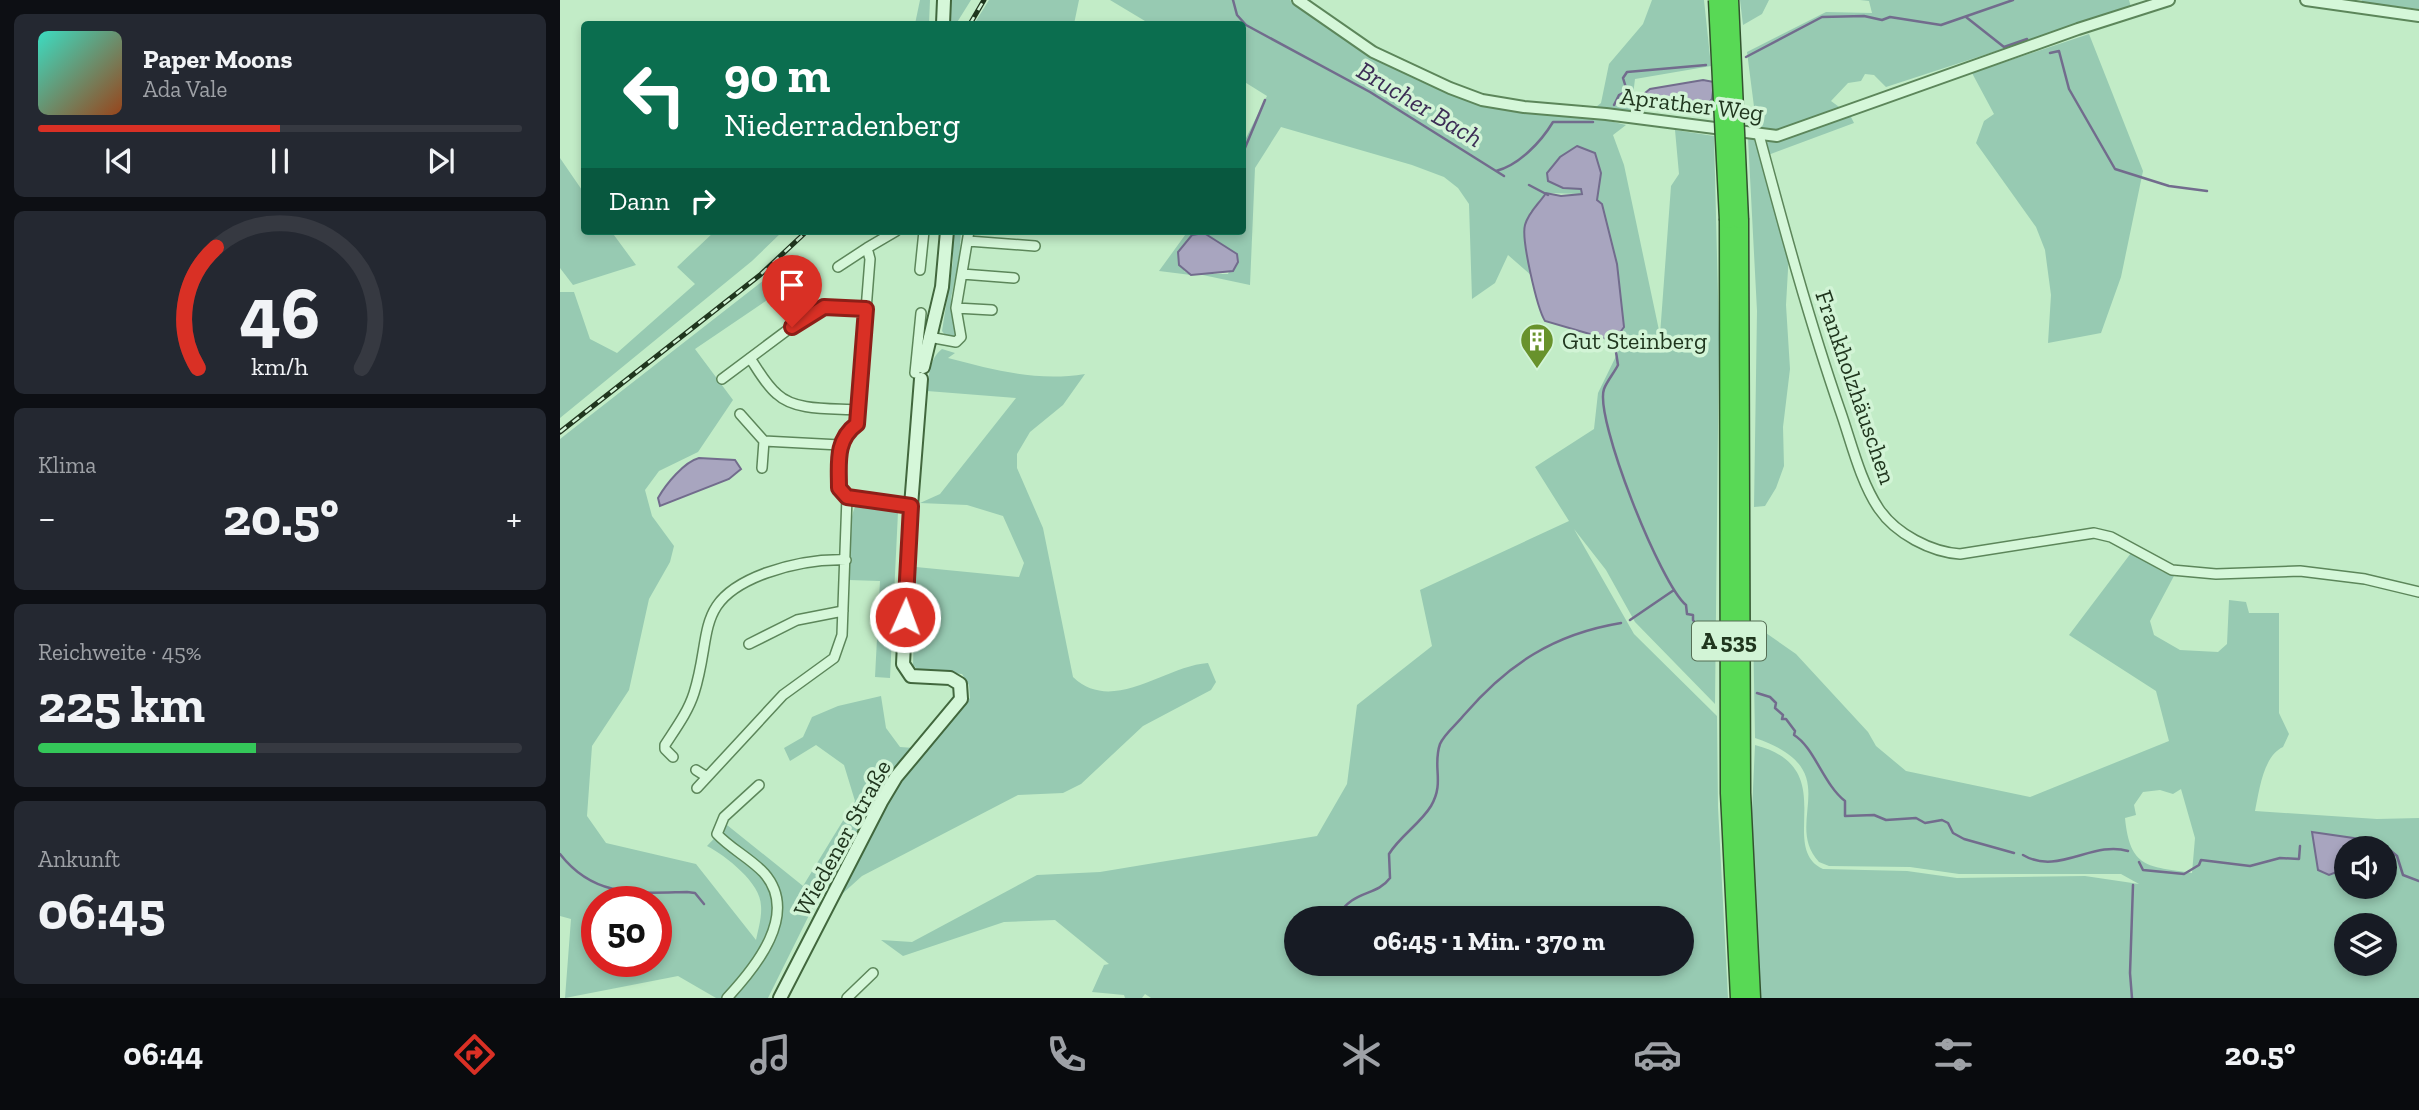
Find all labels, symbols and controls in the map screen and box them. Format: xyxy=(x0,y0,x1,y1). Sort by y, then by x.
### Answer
text: Paper Moons xyxy=(143,43,292,75)
text: 90 m xyxy=(724,46,831,105)
icon: left xyxy=(609,49,700,140)
water label: Brucher Bach xyxy=(1351,54,1489,154)
text: Ada Vale xyxy=(143,75,227,103)
street label: Aprather Weg xyxy=(1619,81,1765,127)
text: Niederradenberg xyxy=(724,106,960,144)
icon: previous xyxy=(100,142,138,180)
icon: pause xyxy=(261,142,299,180)
icon: next xyxy=(422,142,460,180)
icon: right xyxy=(684,182,722,220)
text: Dann xyxy=(609,185,670,217)
pin xyxy=(762,255,822,327)
icon: arrive xyxy=(773,266,811,304)
text: 46 xyxy=(240,270,320,358)
street label: Frankholzhäuschen xyxy=(1809,286,1903,488)
building icon: Gut Steinberg xyxy=(1518,321,1556,370)
place label: Gut Steinberg xyxy=(1562,326,1707,355)
text: km/h xyxy=(251,351,309,381)
text: Klima xyxy=(38,451,96,479)
text: 20.5° xyxy=(223,486,339,548)
text: − xyxy=(38,495,56,541)
text: + xyxy=(506,495,522,541)
position arrow xyxy=(868,580,942,654)
road number: A 535 xyxy=(1692,622,1766,660)
text: Reichweite · 45% xyxy=(38,638,202,666)
text: 225 km xyxy=(38,673,205,735)
street label: Wiedener Straße xyxy=(787,754,897,922)
map controls xyxy=(2334,836,2397,976)
button: sound xyxy=(2334,836,2397,899)
text: Ankunft xyxy=(38,845,120,873)
text: 06:45 xyxy=(38,880,166,942)
speed limit sign: 50 xyxy=(581,886,672,977)
button: layers xyxy=(2334,913,2397,976)
text: 06:45 · 1 Min. · 370 m xyxy=(1373,925,1605,957)
icon: directions xyxy=(450,1030,499,1079)
icon: music xyxy=(746,1030,795,1079)
icon: phone xyxy=(1042,1030,1091,1079)
icon: climate xyxy=(1337,1030,1386,1079)
icon: car xyxy=(1633,1030,1682,1079)
icon: filters xyxy=(1929,1030,1978,1079)
text: 06:44 xyxy=(123,1035,203,1073)
text: 20.5° xyxy=(2224,1035,2296,1073)

